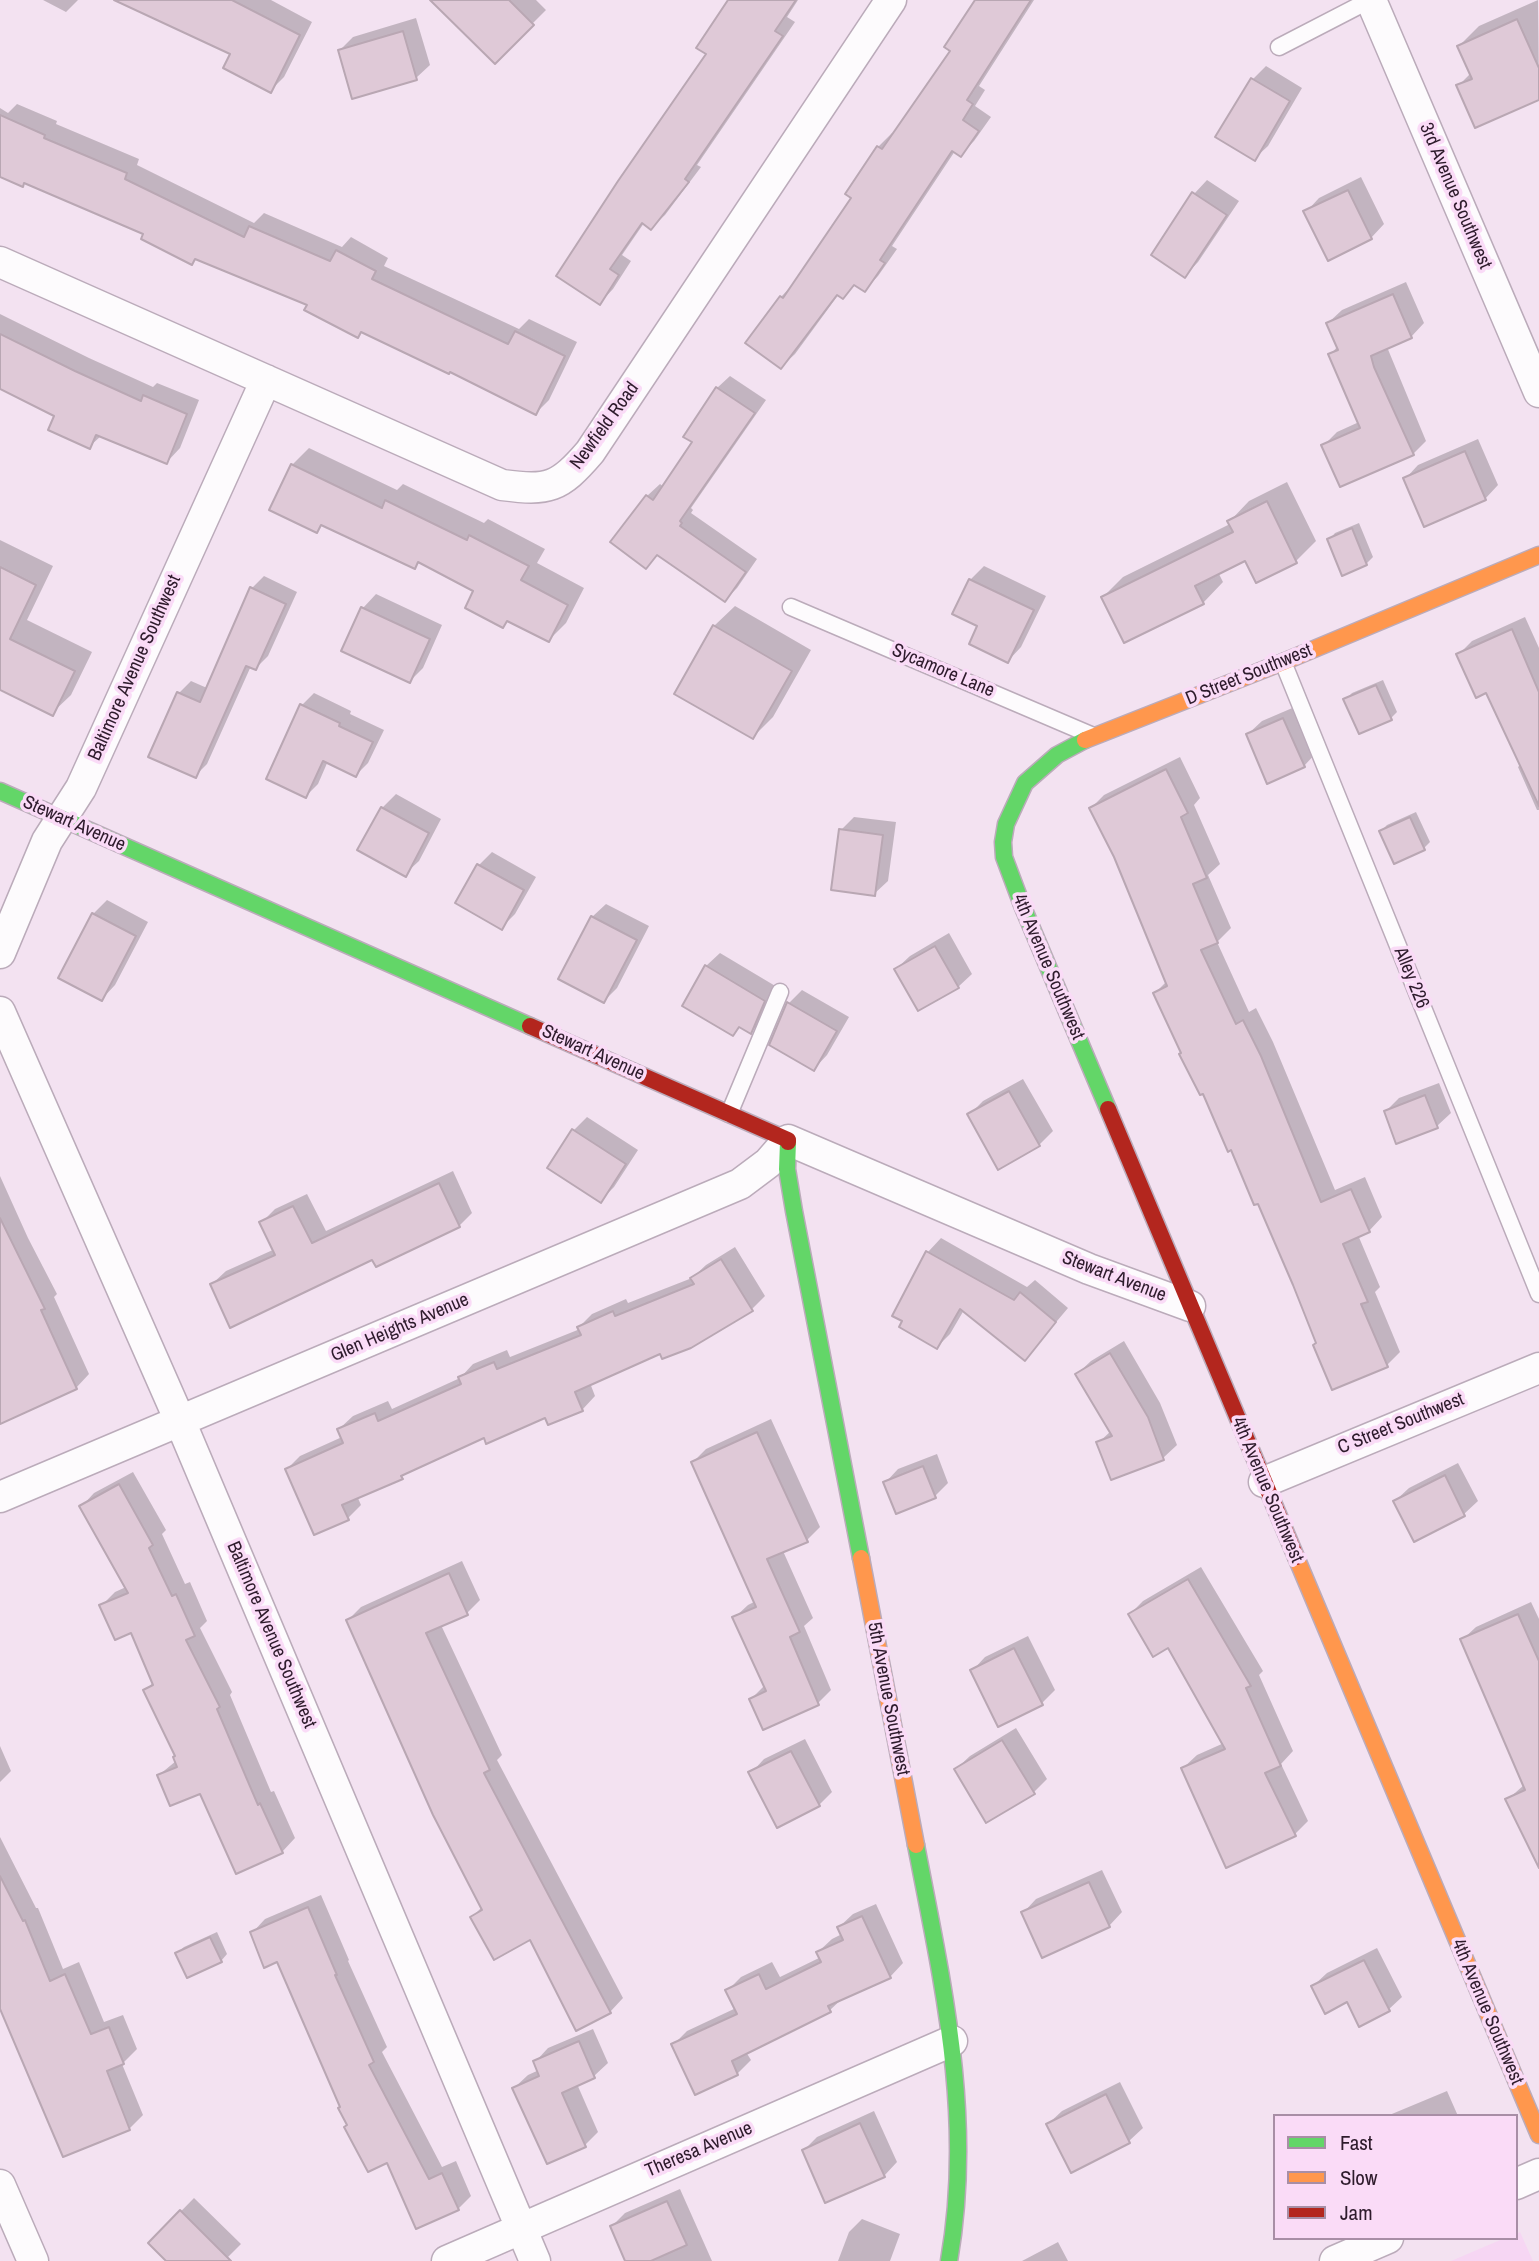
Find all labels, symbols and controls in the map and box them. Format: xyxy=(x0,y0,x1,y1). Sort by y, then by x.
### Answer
street label: 3rd Avenue Southwest xyxy=(1414,120,1496,272)
street label: Newfield Road xyxy=(566,378,644,474)
street label: Baltimore Avenue Southwest xyxy=(84,572,186,764)
street label: Sycamore Lane xyxy=(888,639,998,703)
street label: D Street Southwest xyxy=(1182,639,1316,711)
street label: Stewart Avenue xyxy=(19,791,129,857)
street label: 4th Avenue Southwest xyxy=(1007,891,1089,1043)
street label: Alley 226 xyxy=(1388,944,1434,1012)
street label: Stewart Avenue xyxy=(538,1020,648,1086)
street label: Stewart Avenue xyxy=(1059,1247,1169,1307)
street label: Glen Heights Avenue xyxy=(328,1289,472,1367)
street label: C Street Southwest xyxy=(1334,1388,1468,1460)
street label: 4th Avenue Southwest xyxy=(1226,1414,1308,1566)
street label: Baltimore Avenue Southwest xyxy=(221,1538,321,1732)
street label: 5th Avenue Southwest xyxy=(862,1620,914,1778)
street label: 4th Avenue Southwest xyxy=(1446,1936,1528,2088)
legend xyxy=(1273,2114,1518,2240)
street label: Theresa Avenue xyxy=(642,2117,756,2183)
text: Fast xyxy=(1340,2128,1373,2157)
text: Slow xyxy=(1340,2163,1377,2192)
text: Jam xyxy=(1340,2198,1373,2227)

